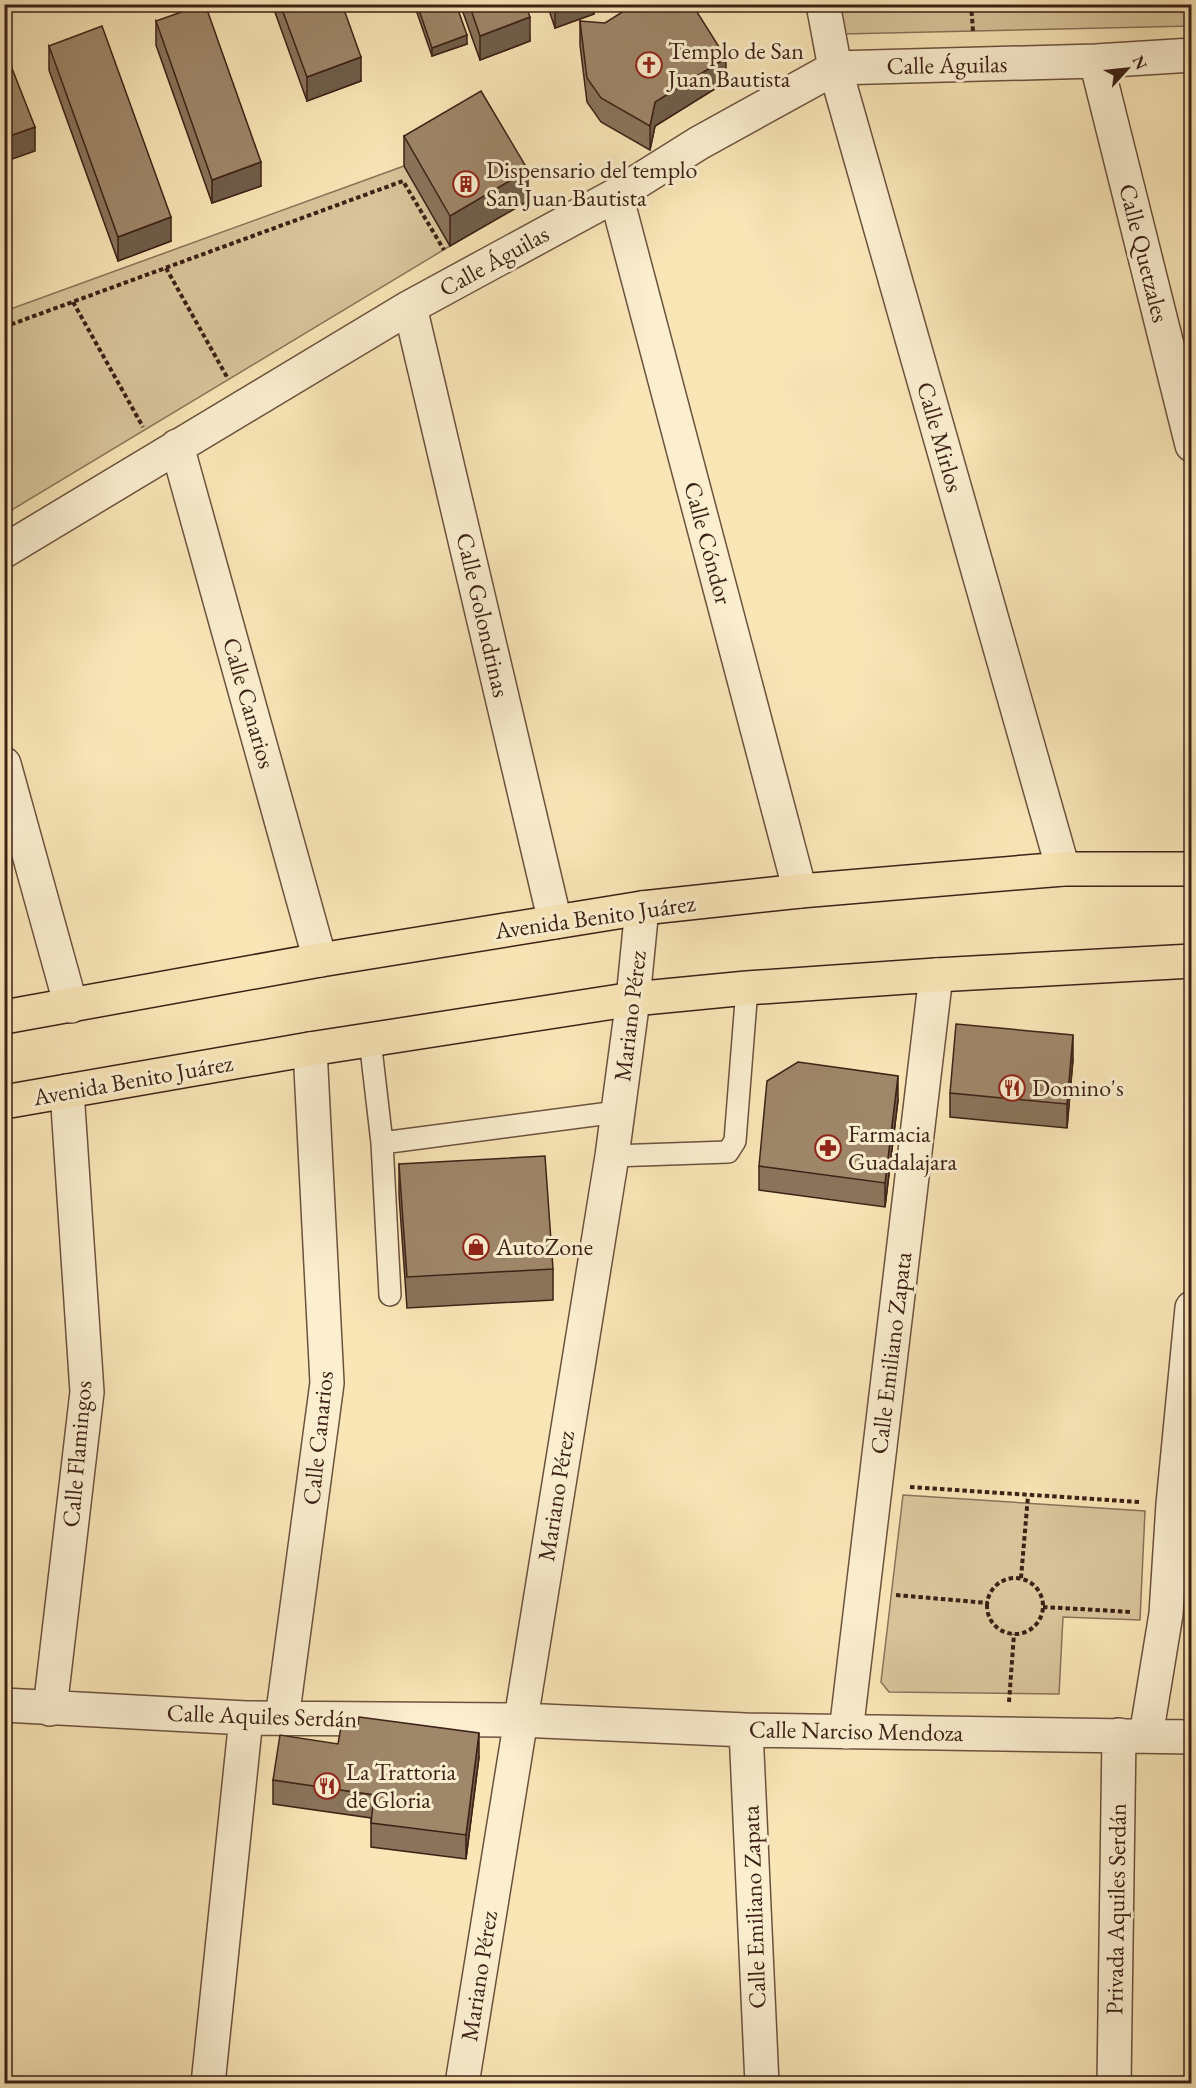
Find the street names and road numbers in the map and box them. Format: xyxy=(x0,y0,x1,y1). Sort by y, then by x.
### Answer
street label: Calle Águilas xyxy=(886,48,1008,81)
street label: Calle Quetzales xyxy=(1112,180,1177,325)
street label: Calle Águilas xyxy=(433,218,554,303)
street label: Calle Mirlos xyxy=(910,378,971,496)
street label: Calle Cóndor xyxy=(677,478,740,608)
street label: Calle Golondrinas xyxy=(450,530,517,700)
street label: Calle Canarios xyxy=(216,634,283,772)
street label: Avenida Benito Juárez xyxy=(492,887,697,946)
street label: Mariano Pérez xyxy=(606,949,653,1083)
street label: Avenida Benito Juárez xyxy=(30,1047,235,1113)
street label: Calle Emiliano Zapata xyxy=(863,1250,918,1456)
street label: Calle Canarios xyxy=(295,1369,340,1507)
street label: Calle Flamingos xyxy=(55,1379,98,1529)
street label: Mariano Pérez xyxy=(530,1429,581,1563)
street label: Calle Aquiles Serdán xyxy=(166,1697,358,1734)
street label: Calle Narciso Mendoza xyxy=(749,1713,964,1748)
street label: Privada Aquiles Serdán xyxy=(1098,1803,1133,2015)
street label: Calle Emiliano Zapata xyxy=(734,1804,773,2009)
street label: Mariano Pérez xyxy=(453,1909,504,2043)

